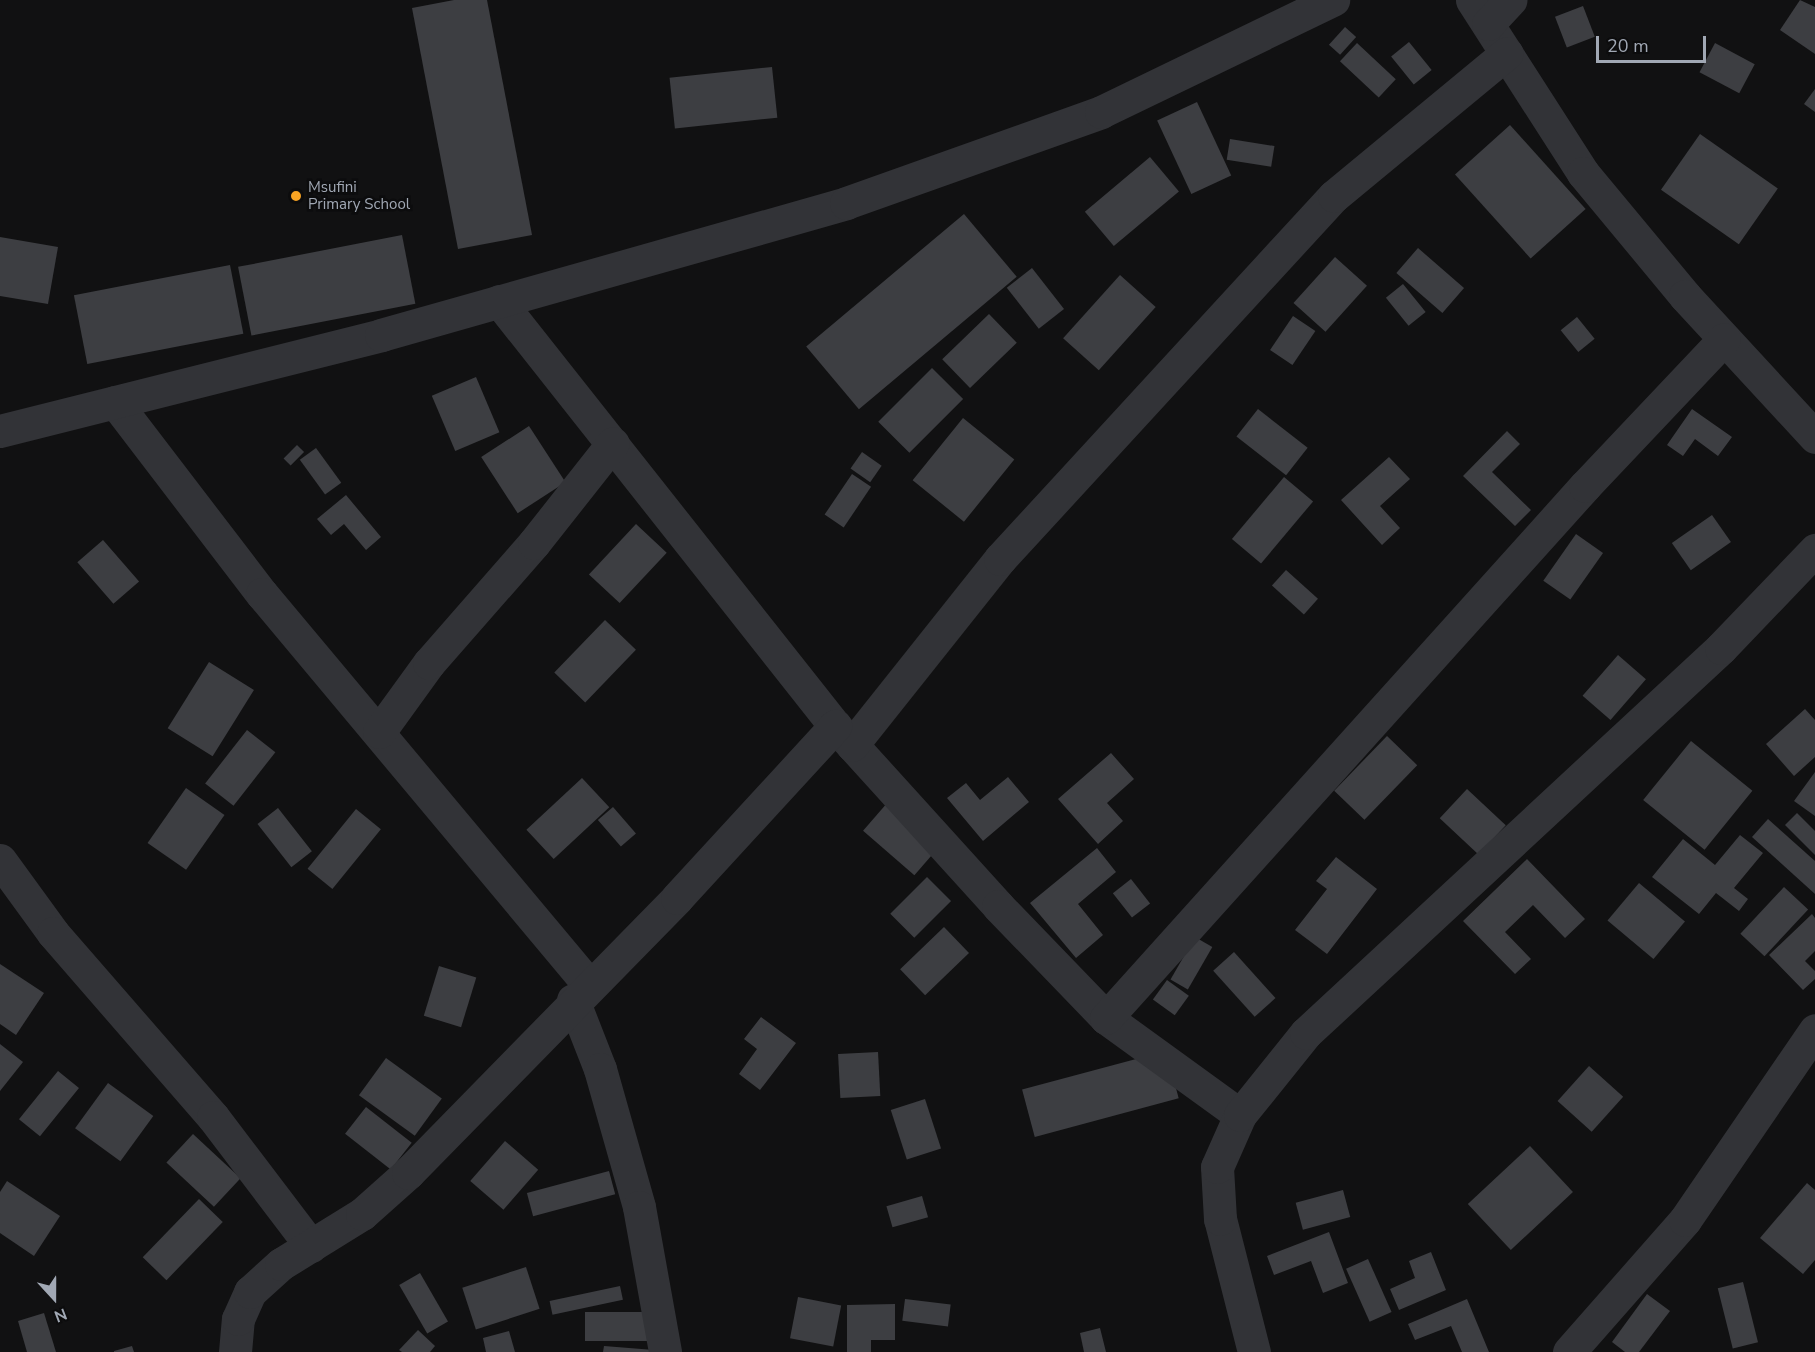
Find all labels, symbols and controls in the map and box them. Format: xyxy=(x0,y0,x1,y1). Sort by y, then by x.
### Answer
scale bar xyxy=(1599,24,1708,62)
text: 20 m xyxy=(1607,34,1649,58)
place label: Msufini Primary School xyxy=(308,178,410,213)
marker: Msufini Primary School xyxy=(289,189,303,203)
north arrow xyxy=(24,1268,84,1328)
text: N xyxy=(51,1302,70,1327)

